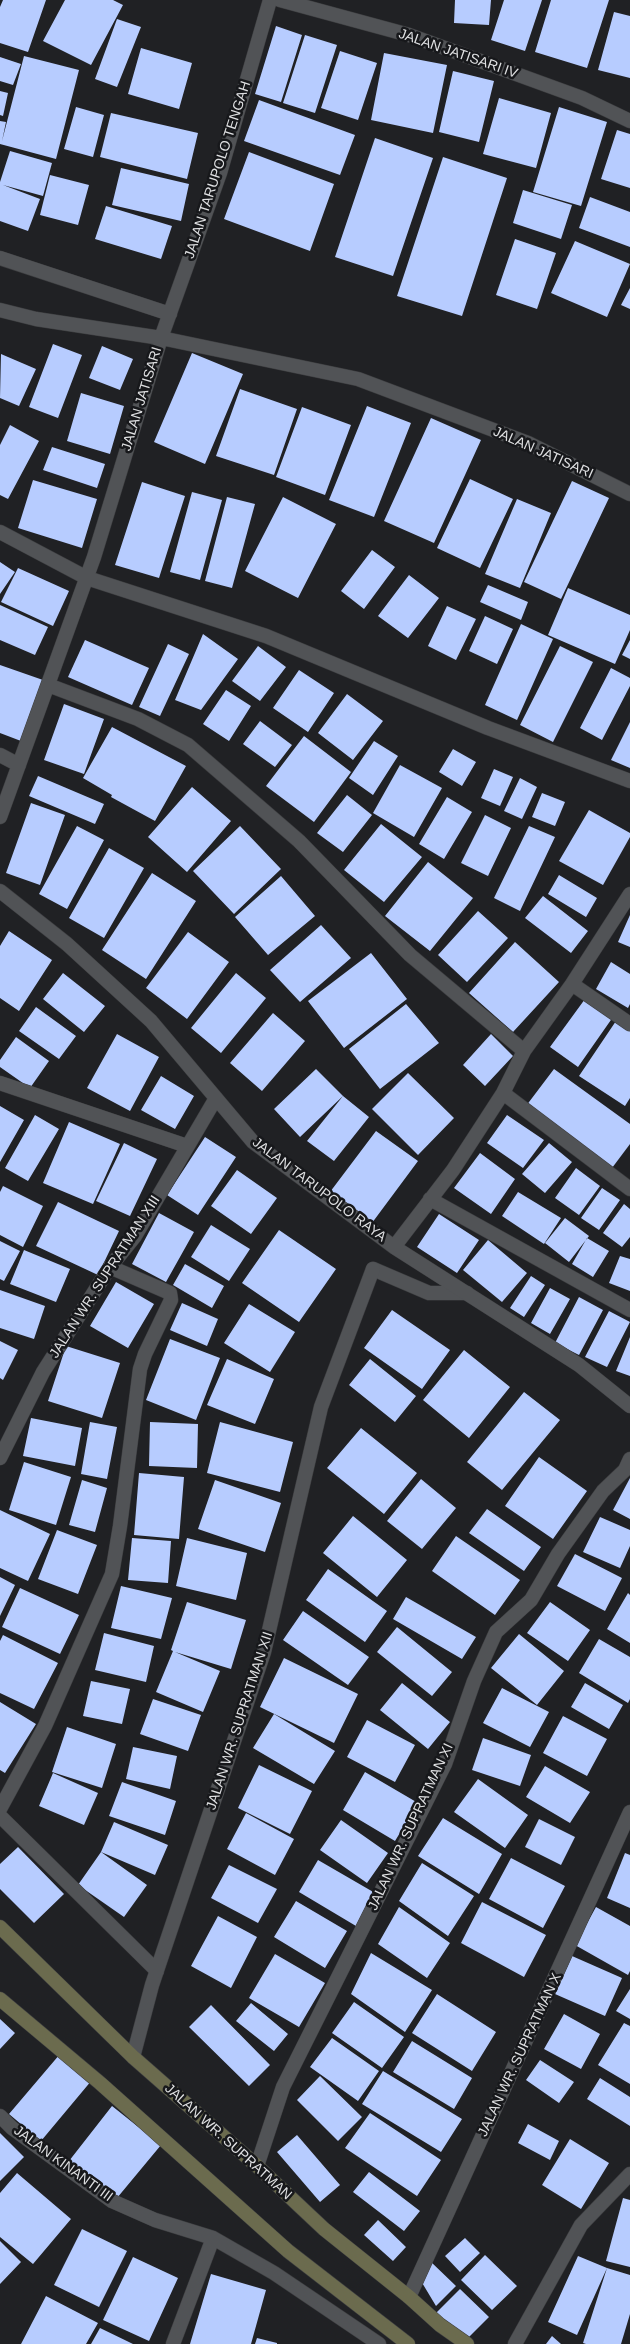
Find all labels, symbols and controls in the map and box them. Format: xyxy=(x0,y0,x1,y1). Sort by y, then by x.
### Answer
street label: JALAN JATISARI IV xyxy=(396,26,520,82)
street label: JALAN TARUPOLO TENGAH xyxy=(181,79,255,261)
street label: JALAN JATISARI xyxy=(118,345,166,453)
street label: JALAN JATISARI xyxy=(490,423,596,483)
street label: JALAN TARUPOLO RAYA xyxy=(249,1134,389,1246)
street label: JALAN WR. SUPRATMAN XIII xyxy=(46,1193,164,1361)
street label: JALAN WR. SUPRATMAN XII xyxy=(203,1630,277,1812)
street label: JALAN WR. SUPRATMAN XI xyxy=(365,1741,457,1913)
street label: JALAN WR. SUPRATMAN X xyxy=(475,1970,565,2140)
street label: JALAN WR. SUPRATMAN xyxy=(161,2080,295,2204)
street label: JALAN KINANTI III xyxy=(10,2122,116,2206)

